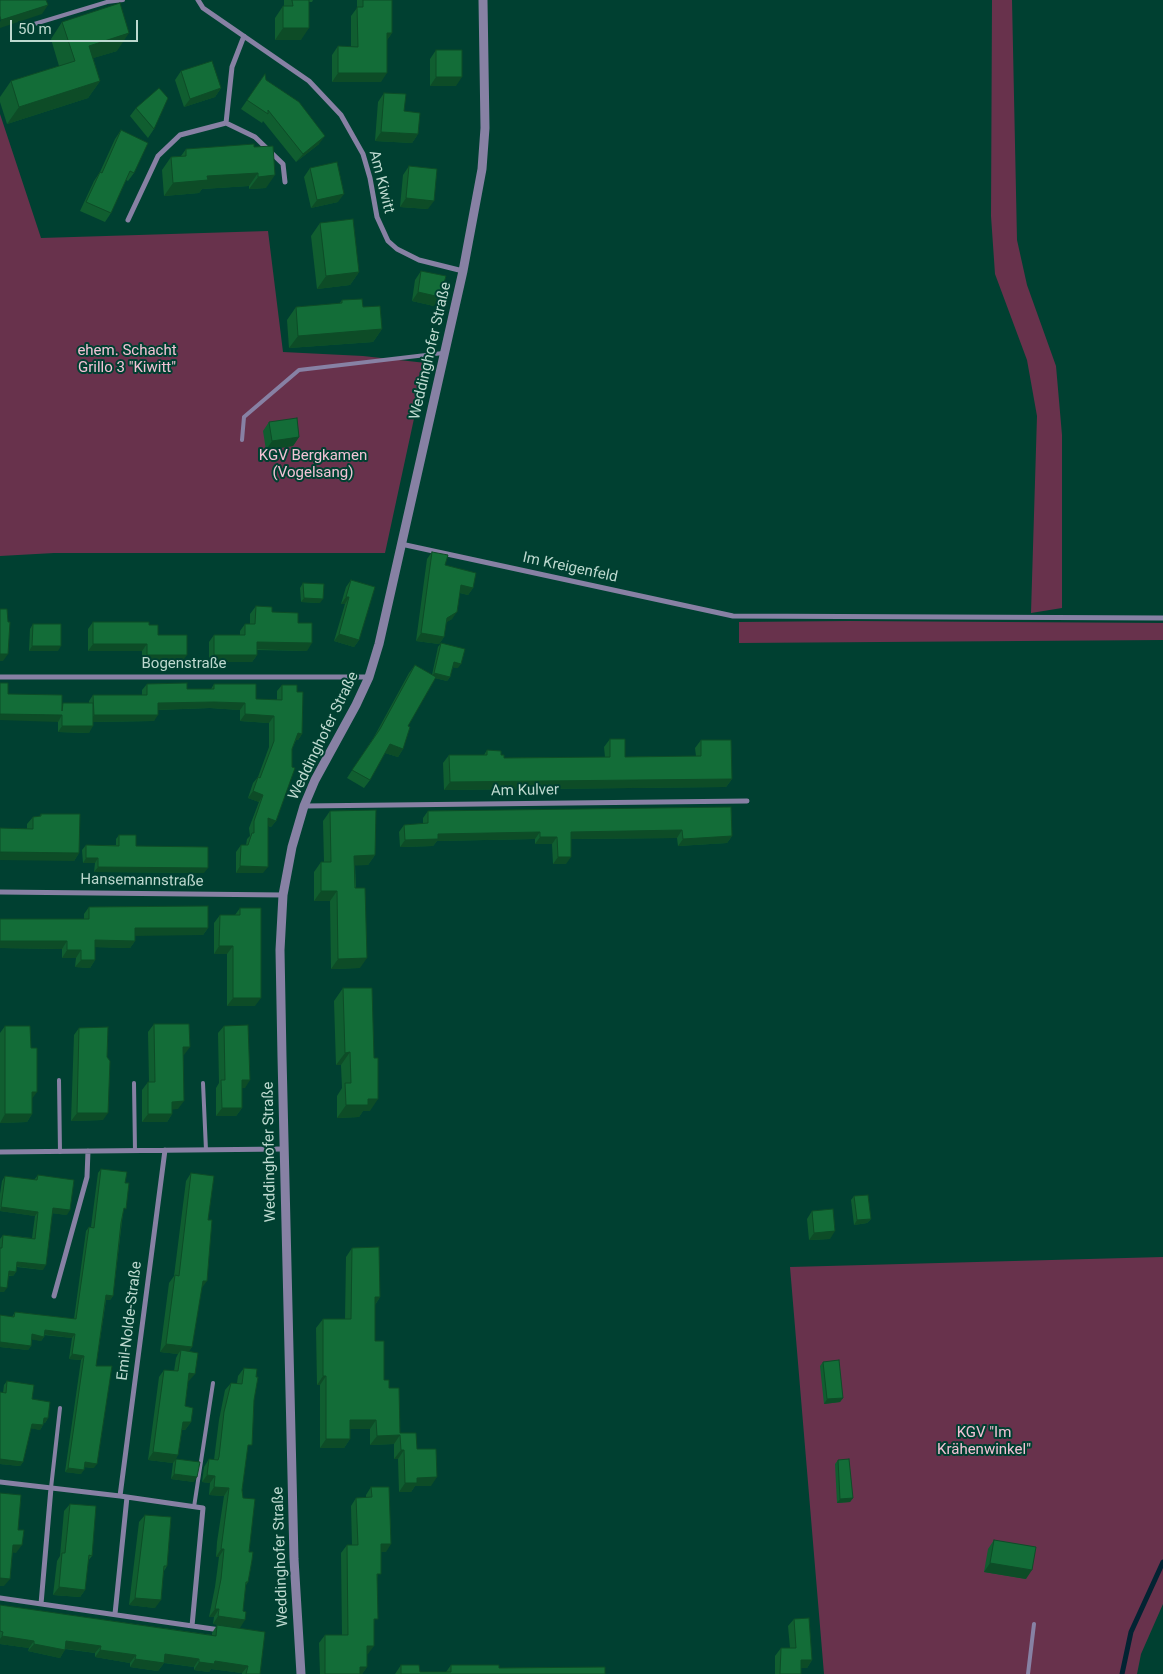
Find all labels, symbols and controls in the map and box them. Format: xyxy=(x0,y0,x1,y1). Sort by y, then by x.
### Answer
scale bar xyxy=(12,10,140,42)
text: 50 m xyxy=(18,20,52,38)
street label: Am Kiwitt xyxy=(364,149,398,215)
street label: Weddinghofer Straße xyxy=(406,280,456,422)
park label: ehem. Schacht Grillo 3 "Kiwitt" xyxy=(77,342,177,377)
park label: KGV Bergkamen (Vogelsang) xyxy=(259,447,367,482)
street label: Im Kreigenfeld xyxy=(521,549,619,587)
street label: Bogenstraße xyxy=(141,655,227,673)
street label: Weddinghofer Straße xyxy=(285,669,363,803)
street label: Am Kulver xyxy=(491,781,559,801)
street label: Hansemannstraße xyxy=(80,871,204,891)
street label: Weddinghofer Straße xyxy=(260,1082,280,1222)
street label: Emil-Nolde-Straße xyxy=(114,1260,146,1382)
park label: KGV "Im Krähenwinkel" xyxy=(937,1424,1031,1459)
street label: Weddinghofer Straße xyxy=(270,1486,292,1628)

